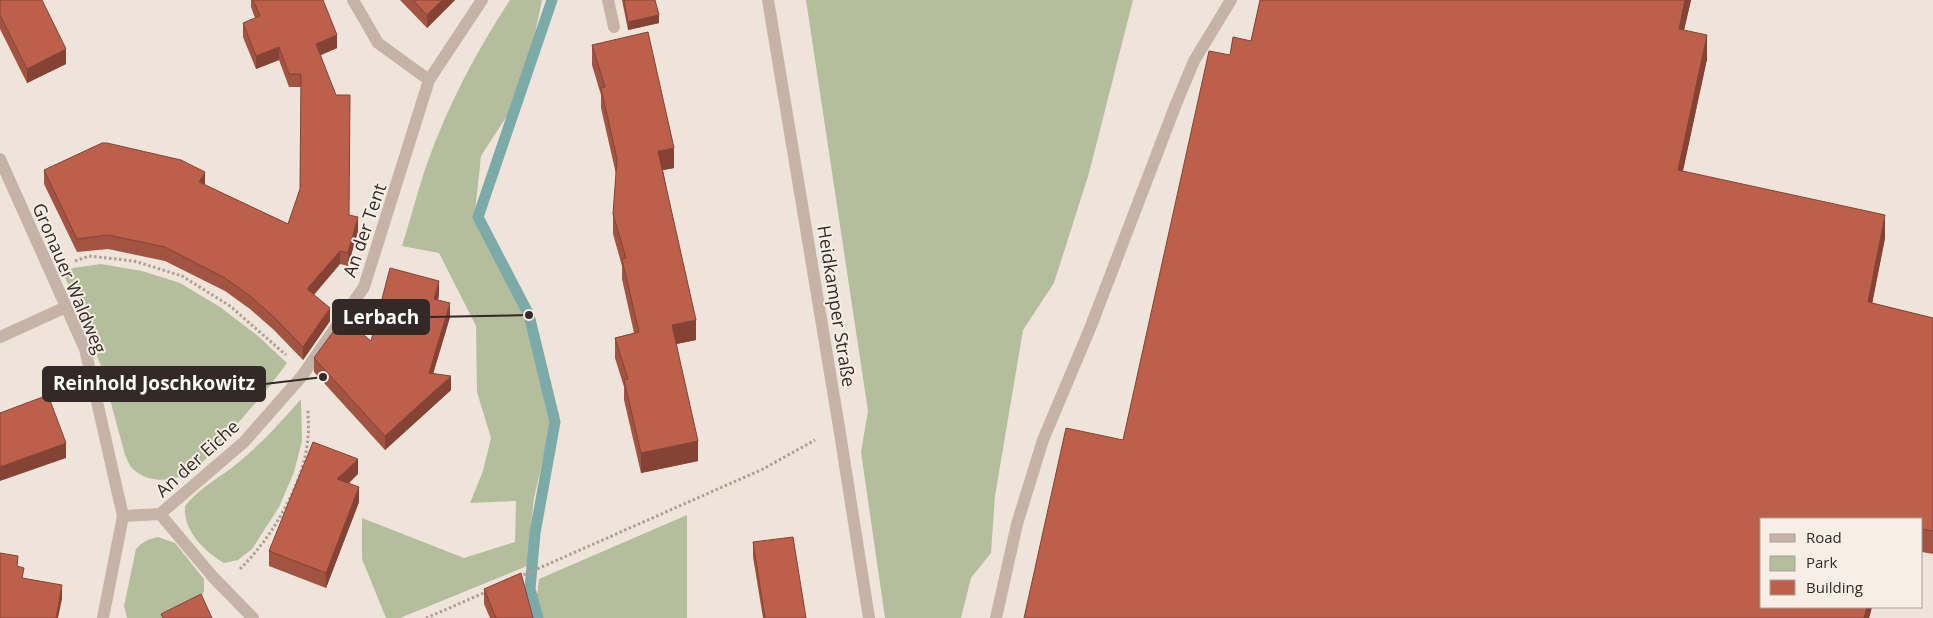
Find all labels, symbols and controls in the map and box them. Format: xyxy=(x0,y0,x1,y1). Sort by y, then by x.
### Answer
street label: An der Tent xyxy=(337,180,391,280)
street label: Gronauer Waldweg xyxy=(27,199,113,357)
street label: Heidkamper Straße xyxy=(812,224,862,388)
callout: Lerbach xyxy=(333,300,429,334)
text: Lerbach xyxy=(343,304,419,330)
callout: Reinhold Joschkowitz xyxy=(43,367,265,401)
text: Reinhold Joschkowitz xyxy=(53,370,255,396)
street label: An der Eiche xyxy=(150,414,244,502)
legend xyxy=(1760,518,1923,608)
text: Road xyxy=(1806,527,1842,547)
text: Park xyxy=(1806,552,1837,572)
text: Building xyxy=(1806,577,1863,597)

